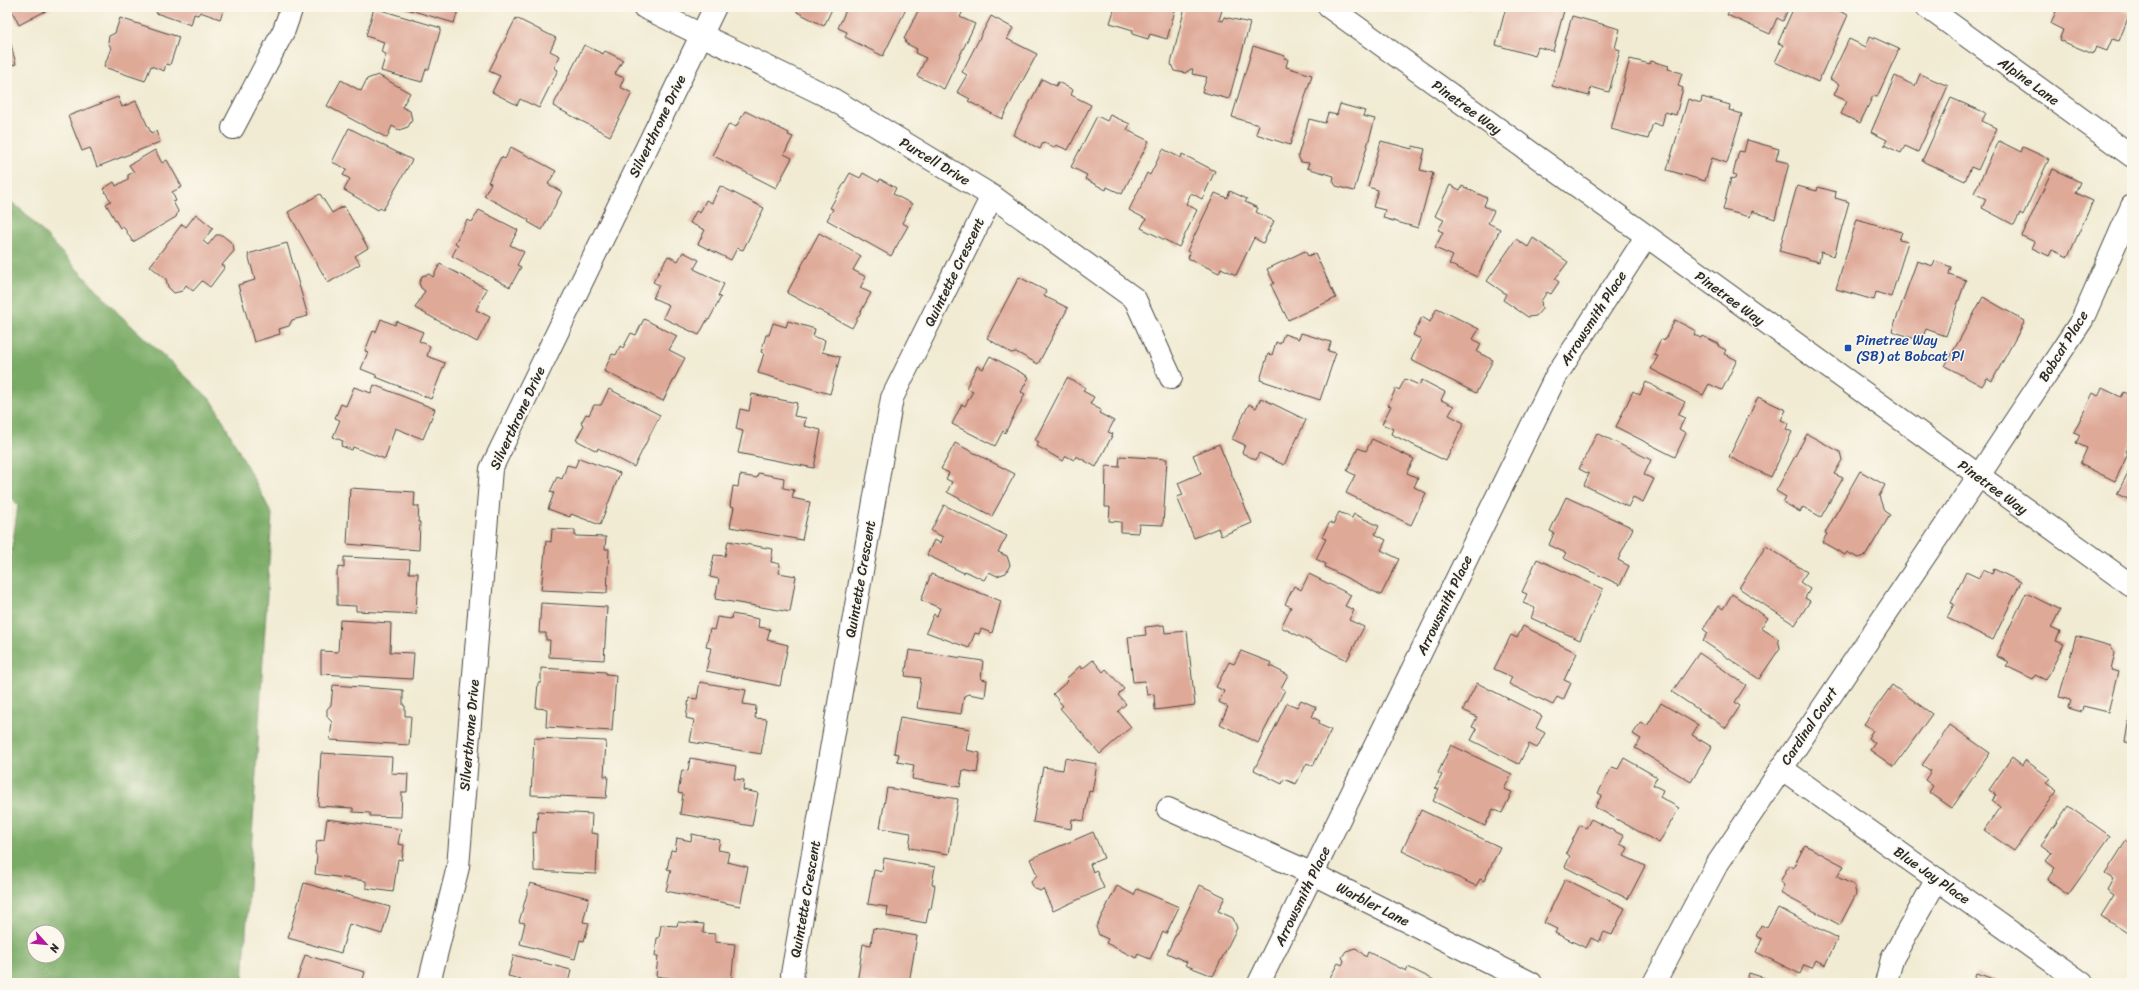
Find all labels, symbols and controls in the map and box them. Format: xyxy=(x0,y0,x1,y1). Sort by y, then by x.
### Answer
street label: Alpine Lane xyxy=(1992,50,2065,112)
street label: Silverthrone Drive xyxy=(622,70,693,182)
street label: Pinetree Way xyxy=(1426,73,1508,142)
street label: Purcell Drive xyxy=(894,130,975,193)
street label: Quintette Crescent xyxy=(917,213,992,331)
street label: Pinetree Way xyxy=(1689,264,1771,333)
street label: Arrowsmith Place xyxy=(1553,266,1634,372)
street label: Bobcat Place xyxy=(2031,305,2095,387)
place label: Pinetree Way (SB) at Bobcat Pl xyxy=(1856,328,1965,369)
marker: Pinetree Way (SB) at Bobcat Pl xyxy=(1843,343,1853,353)
street label: Silverthrone Drive xyxy=(482,362,553,474)
street label: Pinetree Way xyxy=(1952,453,2034,522)
street label: Quintette Crescent xyxy=(838,518,883,640)
street label: Arrowsmith Place xyxy=(1409,551,1480,661)
street label: Silverthrone Drive xyxy=(452,678,487,792)
street label: Cardinal Court xyxy=(1774,681,1846,770)
street label: Quintette Crescent xyxy=(783,838,828,960)
street label: Blue Jay Place xyxy=(1888,840,1975,911)
street label: Arrowsmith Place xyxy=(1267,842,1338,952)
street label: Warbler Lane xyxy=(1332,875,1414,934)
north arrow xyxy=(26,924,66,964)
text: N xyxy=(44,940,65,956)

